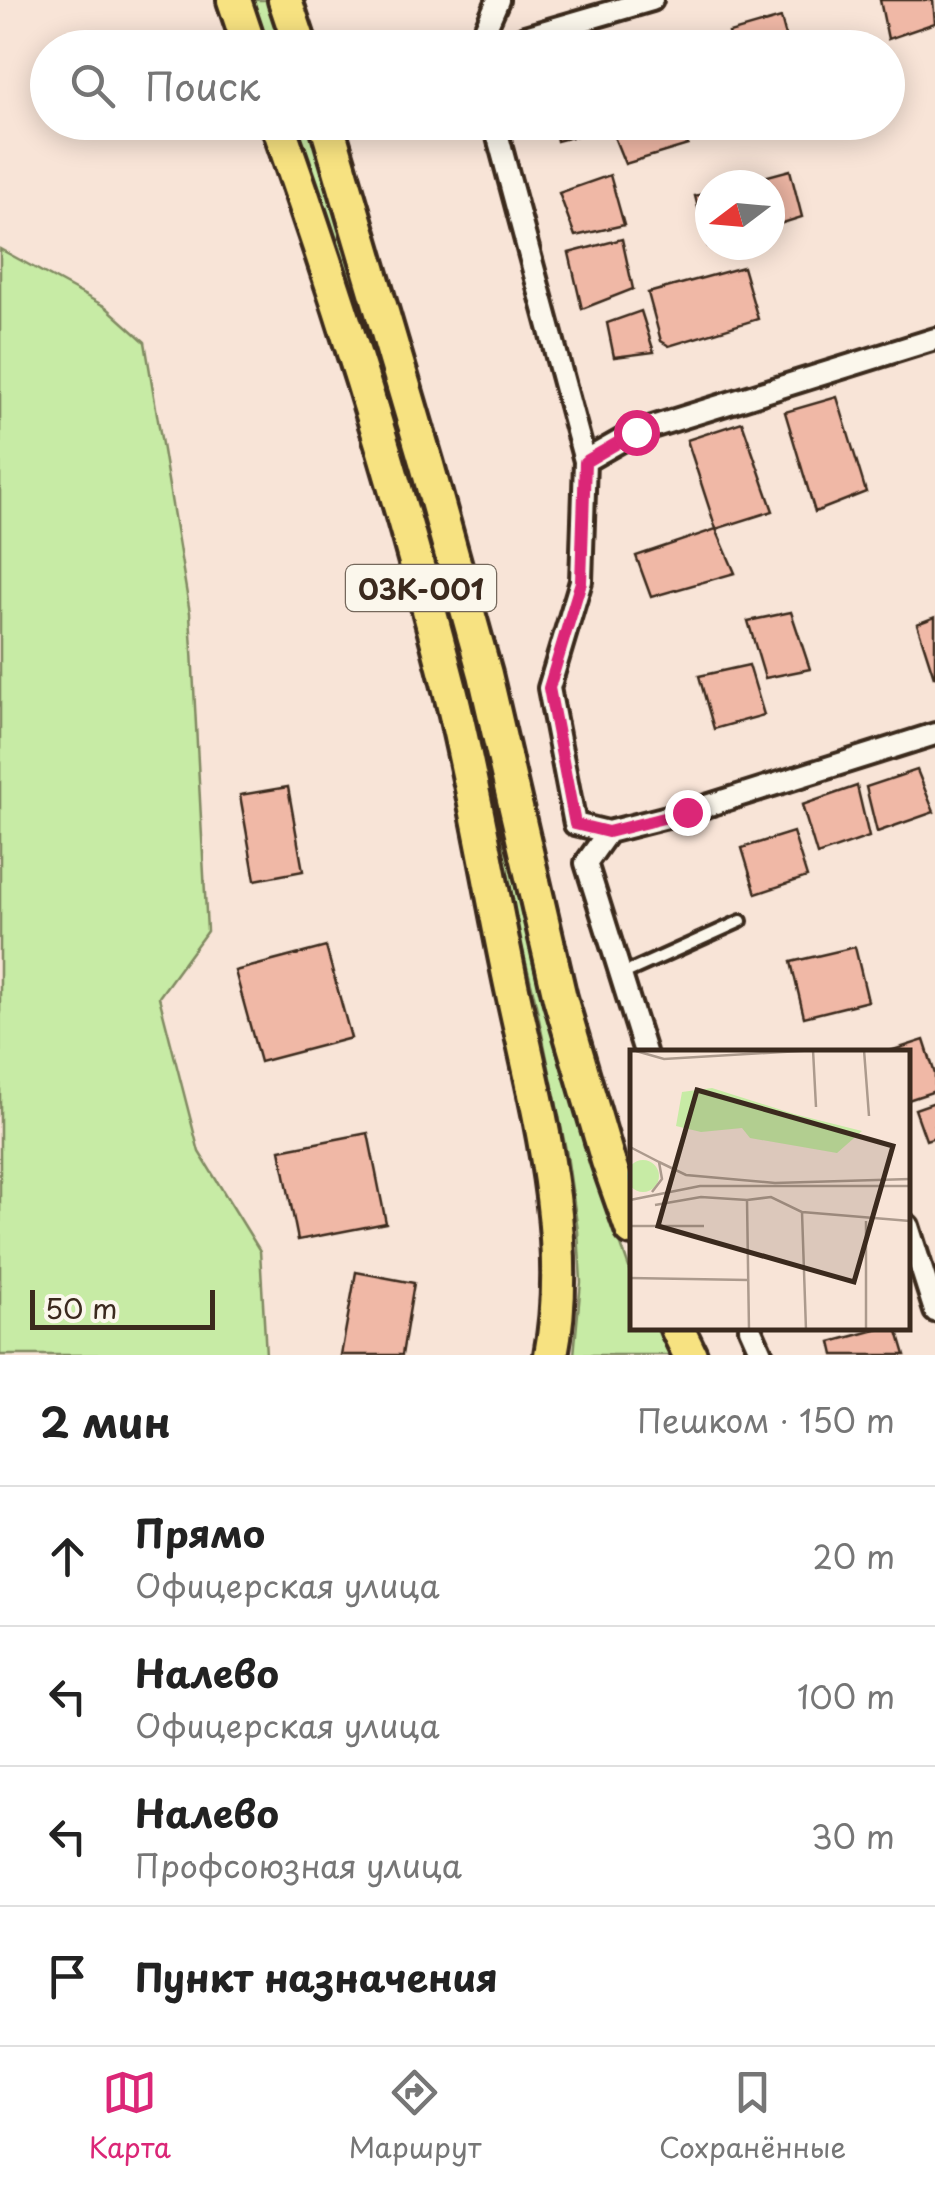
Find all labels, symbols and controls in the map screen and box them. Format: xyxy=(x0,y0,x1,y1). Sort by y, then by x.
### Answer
search box xyxy=(30,30,905,140)
text: Поиск xyxy=(145,57,260,114)
icon: search xyxy=(65,58,120,113)
north arrow xyxy=(695,170,785,260)
route start xyxy=(614,410,660,456)
road number: 03К-001 xyxy=(346,565,496,611)
route end xyxy=(665,790,711,836)
inset map xyxy=(630,1050,910,1330)
scale bar xyxy=(30,1285,215,1330)
text: 50 m xyxy=(45,1286,118,1329)
text: 2 мин xyxy=(40,1389,171,1452)
text: Пешком · 150 m xyxy=(637,1396,895,1444)
text: Прямо xyxy=(135,1504,265,1561)
icon: ahead xyxy=(40,1529,95,1584)
text: 20 m xyxy=(813,1532,895,1580)
text: Офицерская улица xyxy=(135,1561,440,1609)
text: Налево xyxy=(135,1644,279,1701)
icon: left xyxy=(40,1669,95,1724)
text: 100 m xyxy=(797,1672,895,1720)
text: Офицерская улица xyxy=(135,1701,440,1749)
text: Налево xyxy=(135,1784,279,1841)
icon: left xyxy=(40,1809,95,1864)
text: 30 m xyxy=(811,1812,895,1860)
text: Профсоюзная улица xyxy=(135,1841,462,1889)
text: Пункт назначения xyxy=(135,1948,498,2005)
icon: arrive xyxy=(40,1949,95,2004)
tab: Карта xyxy=(89,2065,171,2168)
tab: Маршрут xyxy=(349,2065,481,2168)
tab: Сохранённые xyxy=(659,2065,846,2168)

